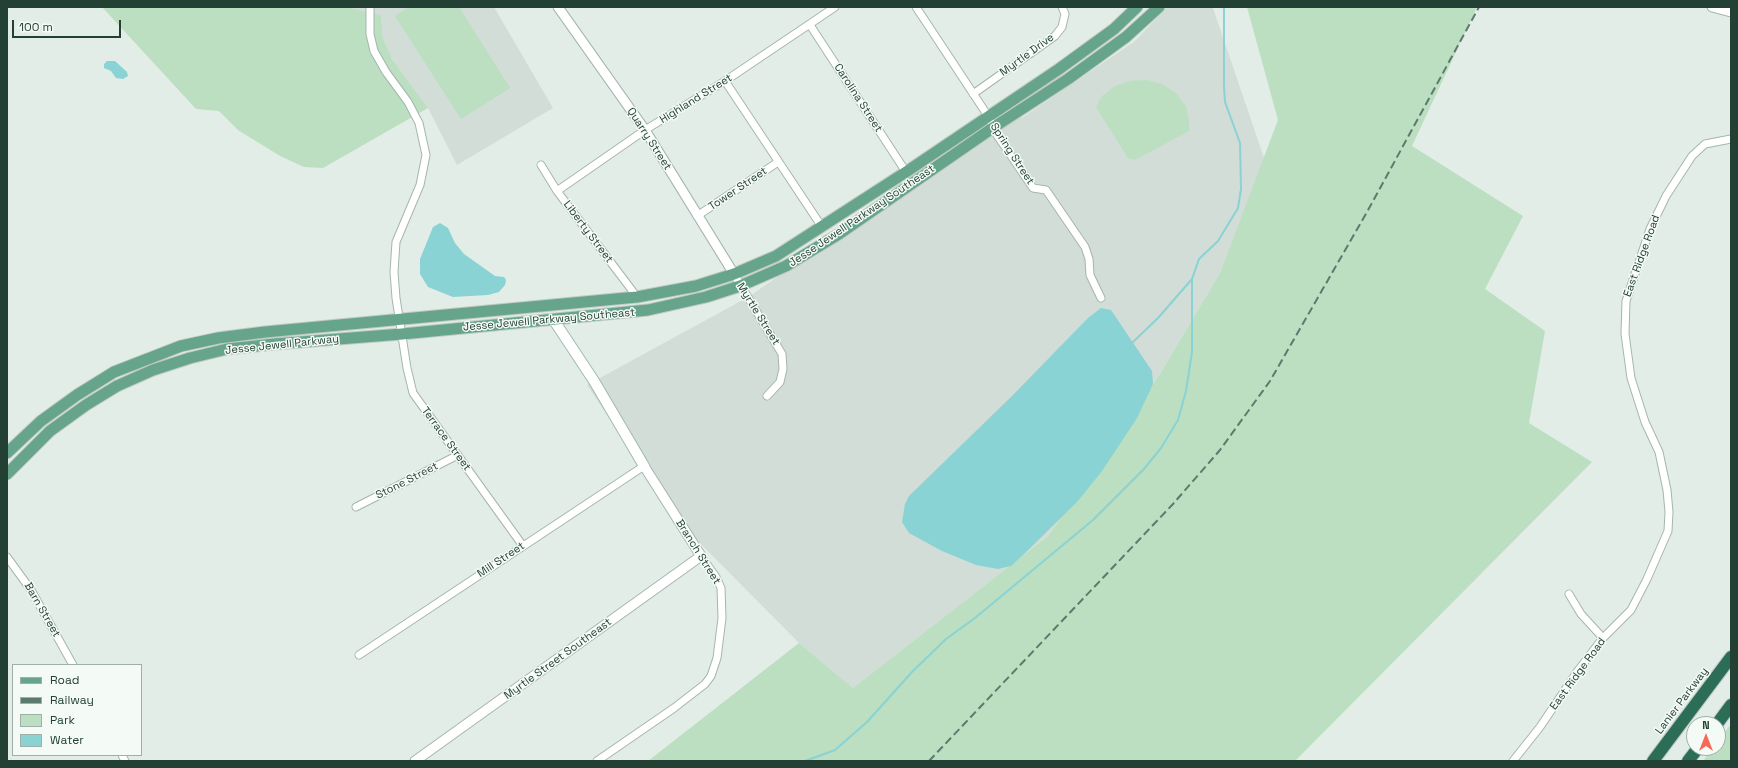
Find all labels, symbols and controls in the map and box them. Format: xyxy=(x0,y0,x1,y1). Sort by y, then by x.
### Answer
scale bar xyxy=(14,12,123,38)
text: 100 m xyxy=(19,19,53,35)
street label: Myrtle Drive xyxy=(997,31,1057,79)
street label: Carolina Street xyxy=(831,61,885,135)
street label: Highland Street xyxy=(657,71,735,127)
street label: Quarry Street xyxy=(624,105,674,173)
street label: Spring Street xyxy=(987,121,1037,187)
street label: Jesse Jewell Parkway Southeast xyxy=(787,162,937,270)
street label: Tower Street xyxy=(706,165,770,213)
street label: Liberty Street xyxy=(560,198,616,266)
street label: East Ridge Road xyxy=(1621,213,1663,299)
street label: Myrtle Street xyxy=(734,280,782,348)
street label: Jesse Jewell Parkway Southeast xyxy=(462,306,636,334)
street label: Jesse Jewell Parkway xyxy=(224,332,340,358)
street label: Terrace Street xyxy=(418,405,474,473)
street label: Stone Street xyxy=(374,460,440,502)
street label: Branch Street xyxy=(673,517,723,587)
street label: Mill Street xyxy=(475,539,527,581)
street label: Barn Street xyxy=(21,580,63,640)
street label: Myrtle Street Southeast xyxy=(502,616,614,702)
street label: East Ridge Road xyxy=(1547,635,1609,713)
legend xyxy=(12,664,142,756)
street label: Lanier Parkway xyxy=(1653,665,1711,737)
text: Road xyxy=(50,672,79,688)
text: Railway xyxy=(50,692,94,708)
text: Park xyxy=(50,712,75,728)
north arrow xyxy=(1686,716,1726,756)
text: N xyxy=(1702,718,1710,732)
text: Water xyxy=(50,732,84,748)

